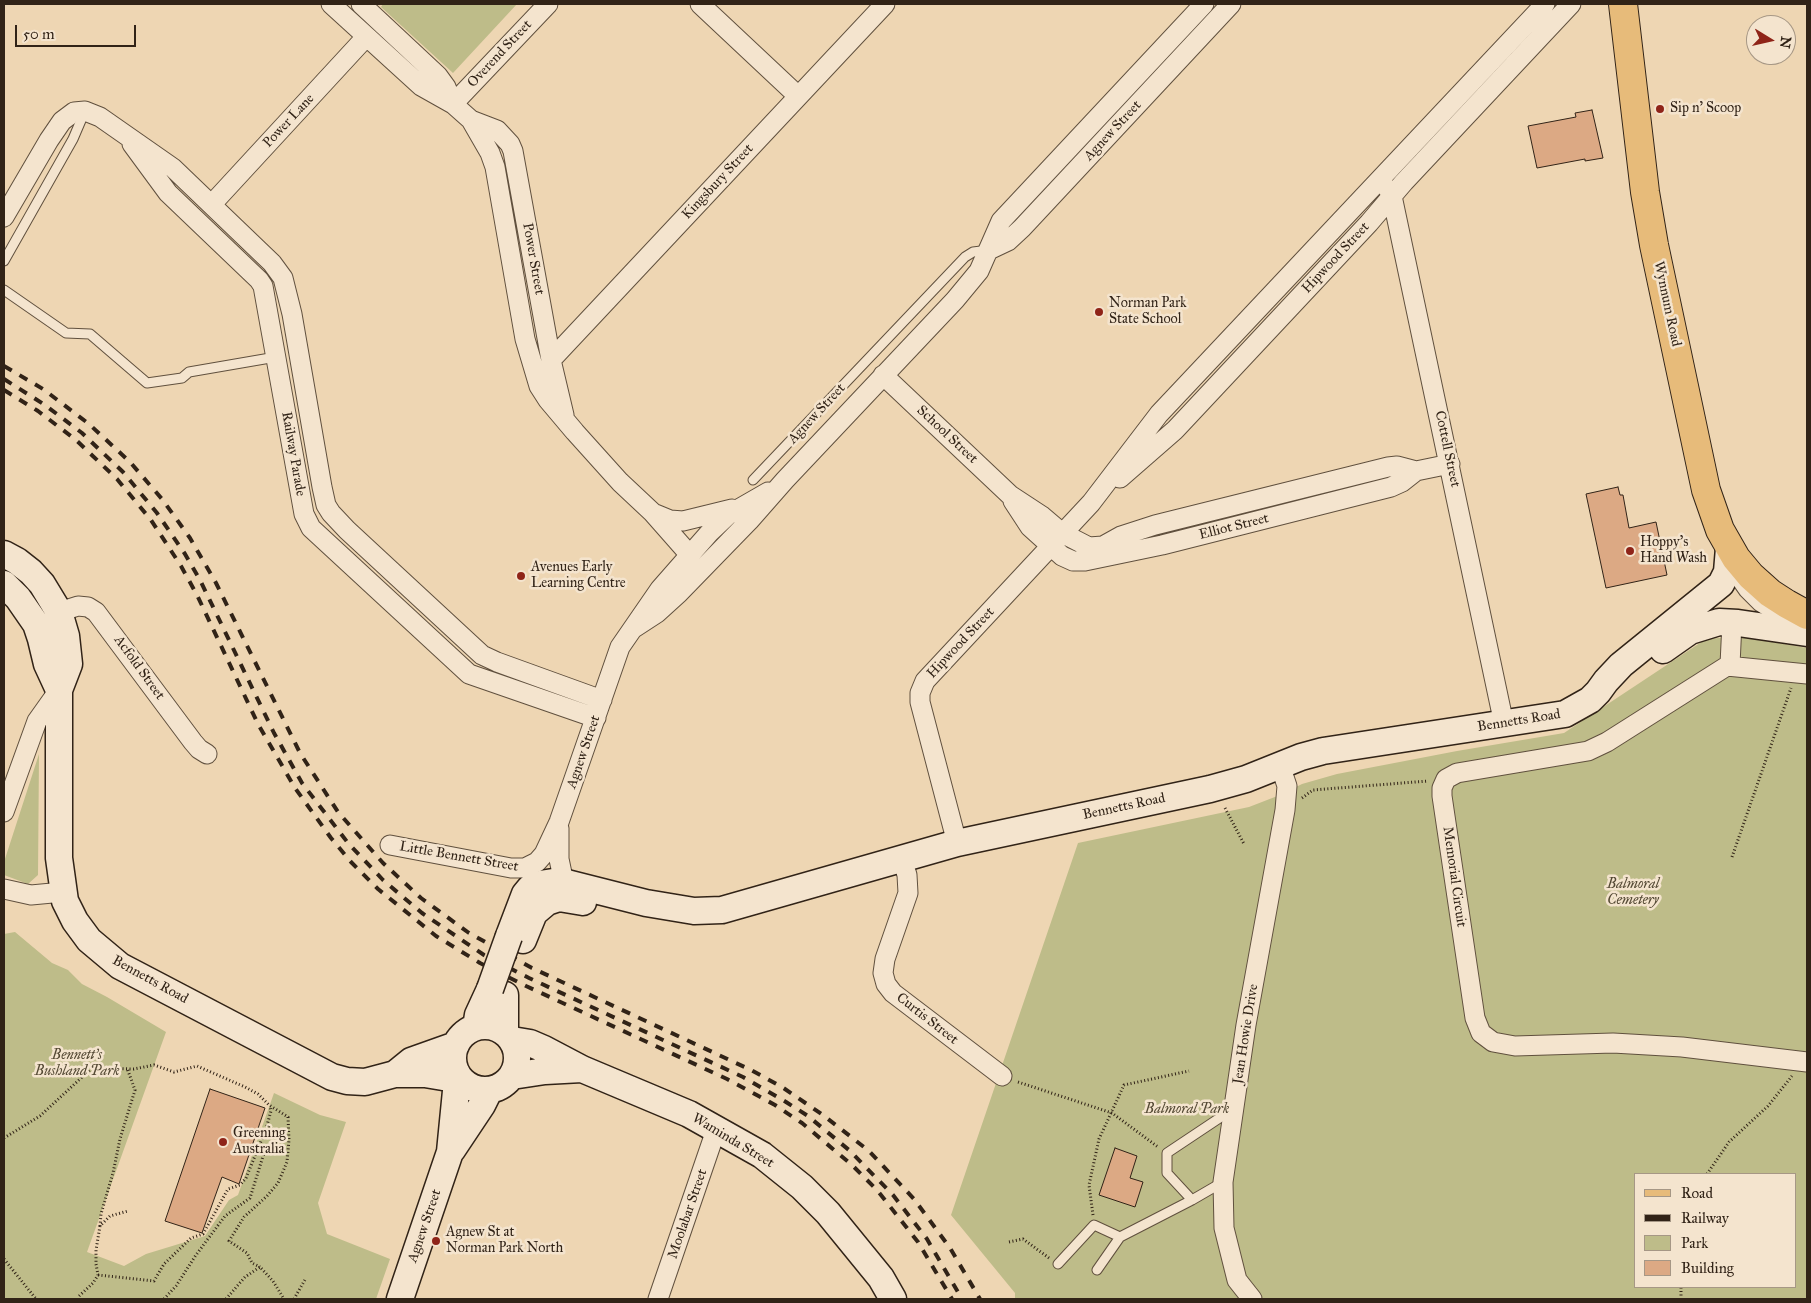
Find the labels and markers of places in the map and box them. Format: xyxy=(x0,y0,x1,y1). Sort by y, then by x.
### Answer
place label: Sip n' Scoop xyxy=(1670,101,1741,117)
marker: Sip n' Scoop xyxy=(1654,103,1666,115)
place label: Norman Park State School xyxy=(1109,296,1187,328)
marker: Norman Park State School xyxy=(1093,306,1105,318)
place label: Hoppy's Hand Wash xyxy=(1640,535,1707,568)
marker: Hoppy's Hand Wash xyxy=(1624,545,1636,557)
place label: Avenues Early Learning Centre xyxy=(531,560,626,592)
marker: Avenues Early Learning Centre xyxy=(515,570,527,582)
place label: Greening Australia xyxy=(233,1126,286,1158)
marker: Greening Australia xyxy=(217,1136,229,1148)
place label: Agnew St at Norman Park North xyxy=(446,1225,563,1258)
marker: Agnew St at Norman Park North xyxy=(430,1235,442,1247)

